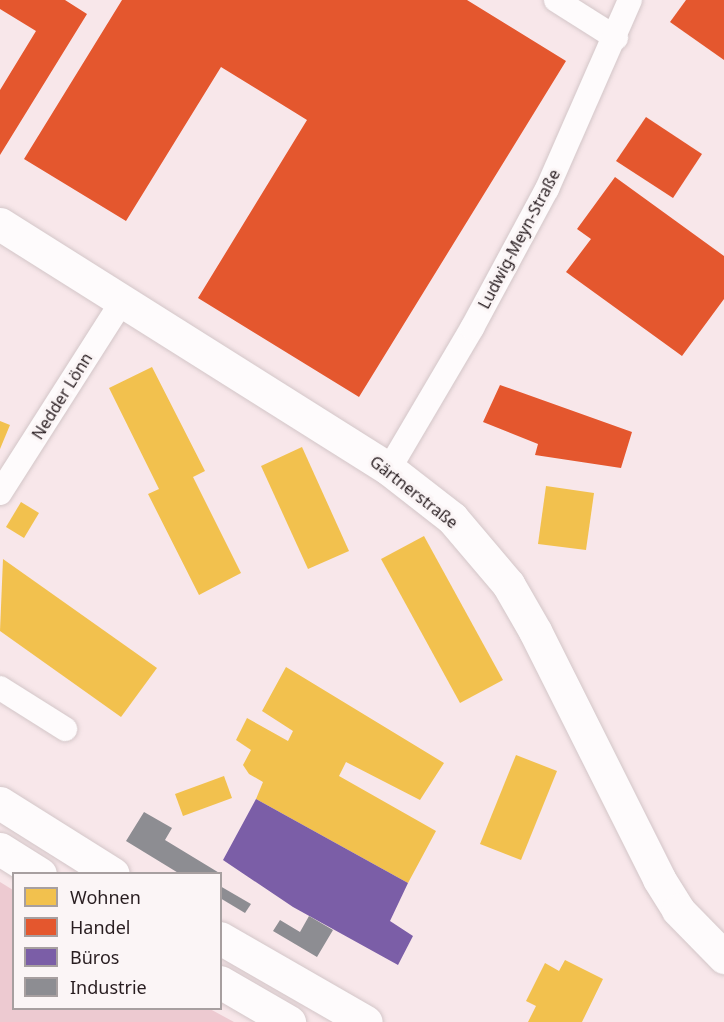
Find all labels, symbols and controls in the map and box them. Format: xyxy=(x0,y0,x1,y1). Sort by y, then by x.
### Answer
street label: Ludwig-Meyn-Straße xyxy=(474,166,564,312)
street label: Nedder Lönn xyxy=(28,349,96,443)
street label: Gärtnerstraße xyxy=(366,452,462,532)
legend xyxy=(12,872,222,1010)
text: Wohnen xyxy=(70,885,141,909)
text: Handel xyxy=(70,915,130,939)
text: Büros xyxy=(70,945,119,969)
text: Industrie xyxy=(70,975,147,999)

